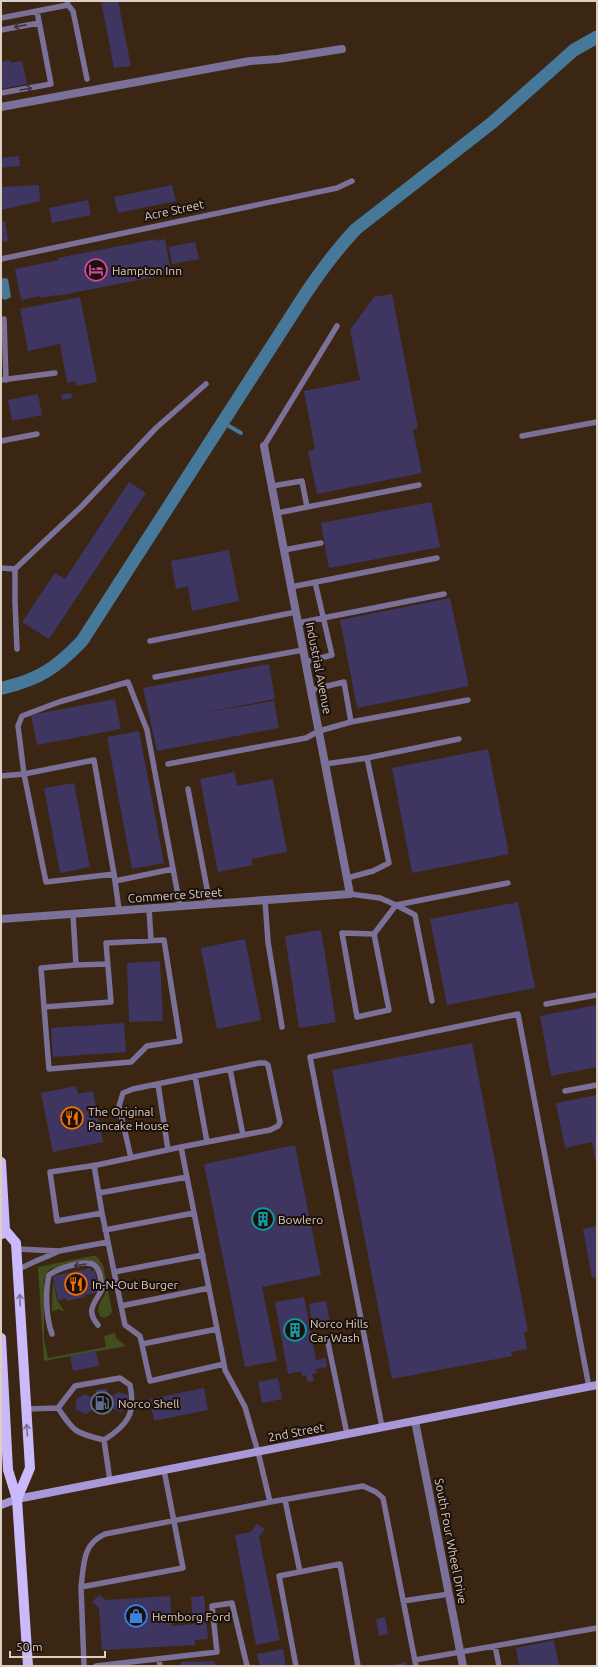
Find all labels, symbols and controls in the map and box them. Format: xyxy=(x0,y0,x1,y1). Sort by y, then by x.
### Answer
one-way arrow xyxy=(14,23,27,31)
one-way arrow xyxy=(19,84,32,92)
street label: Acre Street xyxy=(143,197,205,223)
hotel icon: Hampton Inn xyxy=(83,257,109,283)
place label: Hampton Inn xyxy=(112,264,182,277)
street label: Industrial Avenue xyxy=(304,621,334,715)
street label: Commerce Street xyxy=(127,885,223,905)
restaurant icon: The Original Pancake House xyxy=(59,1105,85,1131)
place label: The Original Pancake House xyxy=(88,1105,169,1132)
building icon: Bowlero xyxy=(250,1206,276,1232)
place label: Bowlero xyxy=(278,1213,323,1226)
one-way arrow xyxy=(74,1261,87,1269)
restaurant icon: In-N-Out Burger xyxy=(63,1271,89,1297)
place label: In-N-Out Burger xyxy=(92,1278,179,1291)
one-way arrow xyxy=(16,1294,23,1307)
building icon: Norco Hills Car Wash xyxy=(282,1317,308,1343)
place label: Norco Hills Car Wash xyxy=(310,1317,368,1344)
fuel station icon: Norco Shell xyxy=(89,1390,115,1416)
place label: Norco Shell xyxy=(118,1397,180,1410)
street label: 2nd Street xyxy=(267,1420,325,1444)
one-way arrow xyxy=(24,1423,31,1436)
street label: South Four Wheel Drive xyxy=(432,1477,470,1605)
shop icon: Hemborg Ford xyxy=(123,1603,149,1629)
place label: Hemborg Ford xyxy=(152,1610,230,1623)
scale bar xyxy=(10,1633,105,1659)
text: 50 m xyxy=(16,1640,43,1653)

